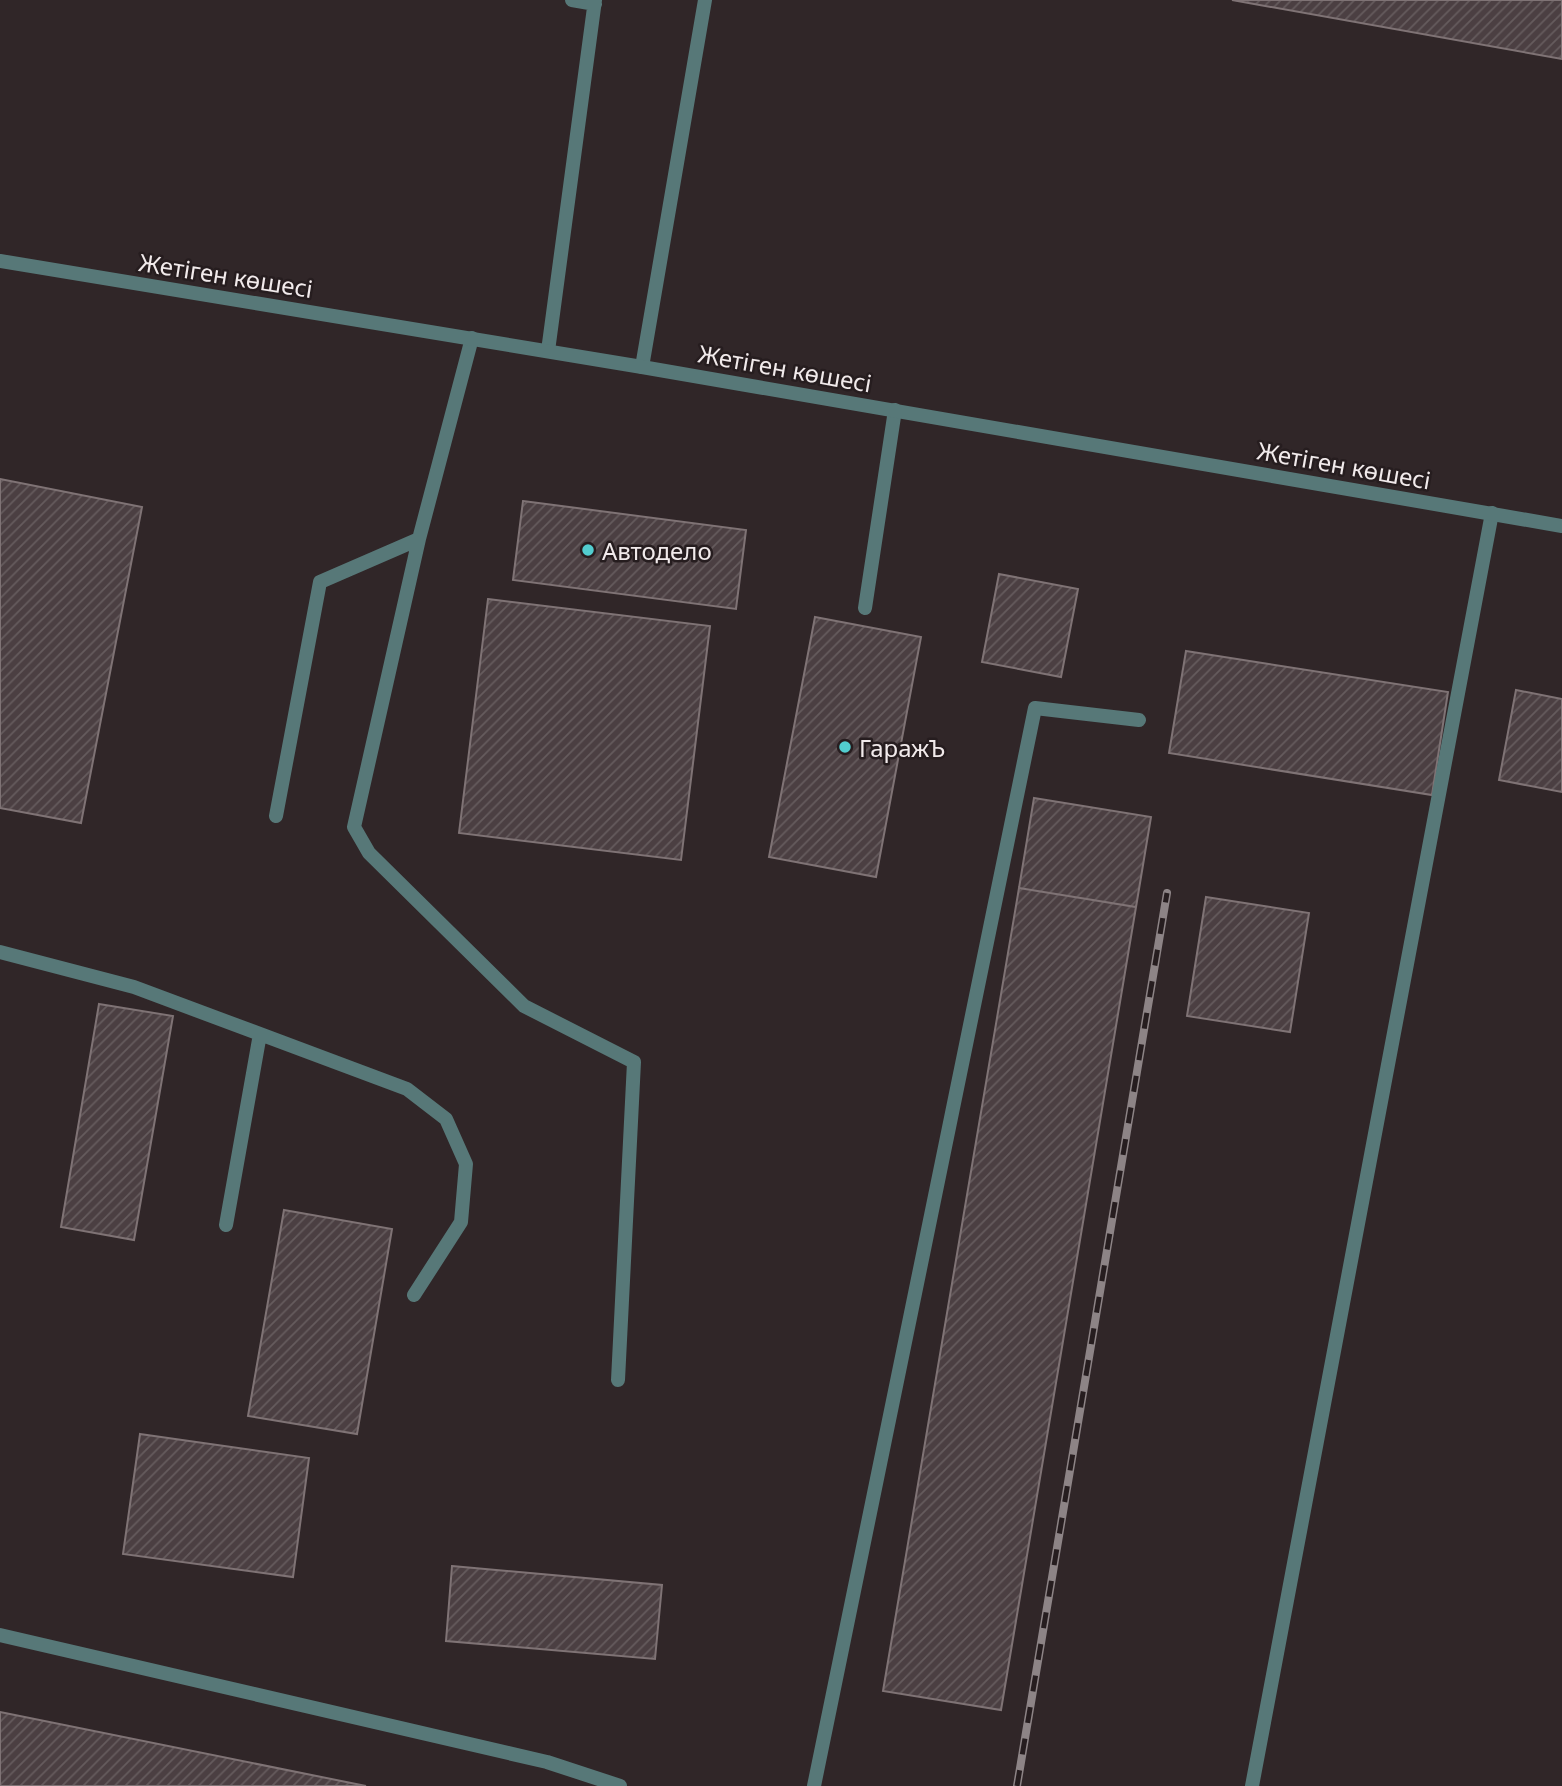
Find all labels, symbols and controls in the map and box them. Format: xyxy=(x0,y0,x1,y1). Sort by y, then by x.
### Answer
street label: Жетіген көшесі xyxy=(137,245,315,305)
street label: Жетіген көшесі xyxy=(696,337,874,399)
street label: Жетіген көшесі xyxy=(1255,434,1433,496)
place label: Автодело xyxy=(602,534,712,567)
marker: Автодело xyxy=(580,542,596,558)
place label: ГаражЪ xyxy=(859,731,945,764)
marker: ГаражЪ xyxy=(837,739,853,755)

